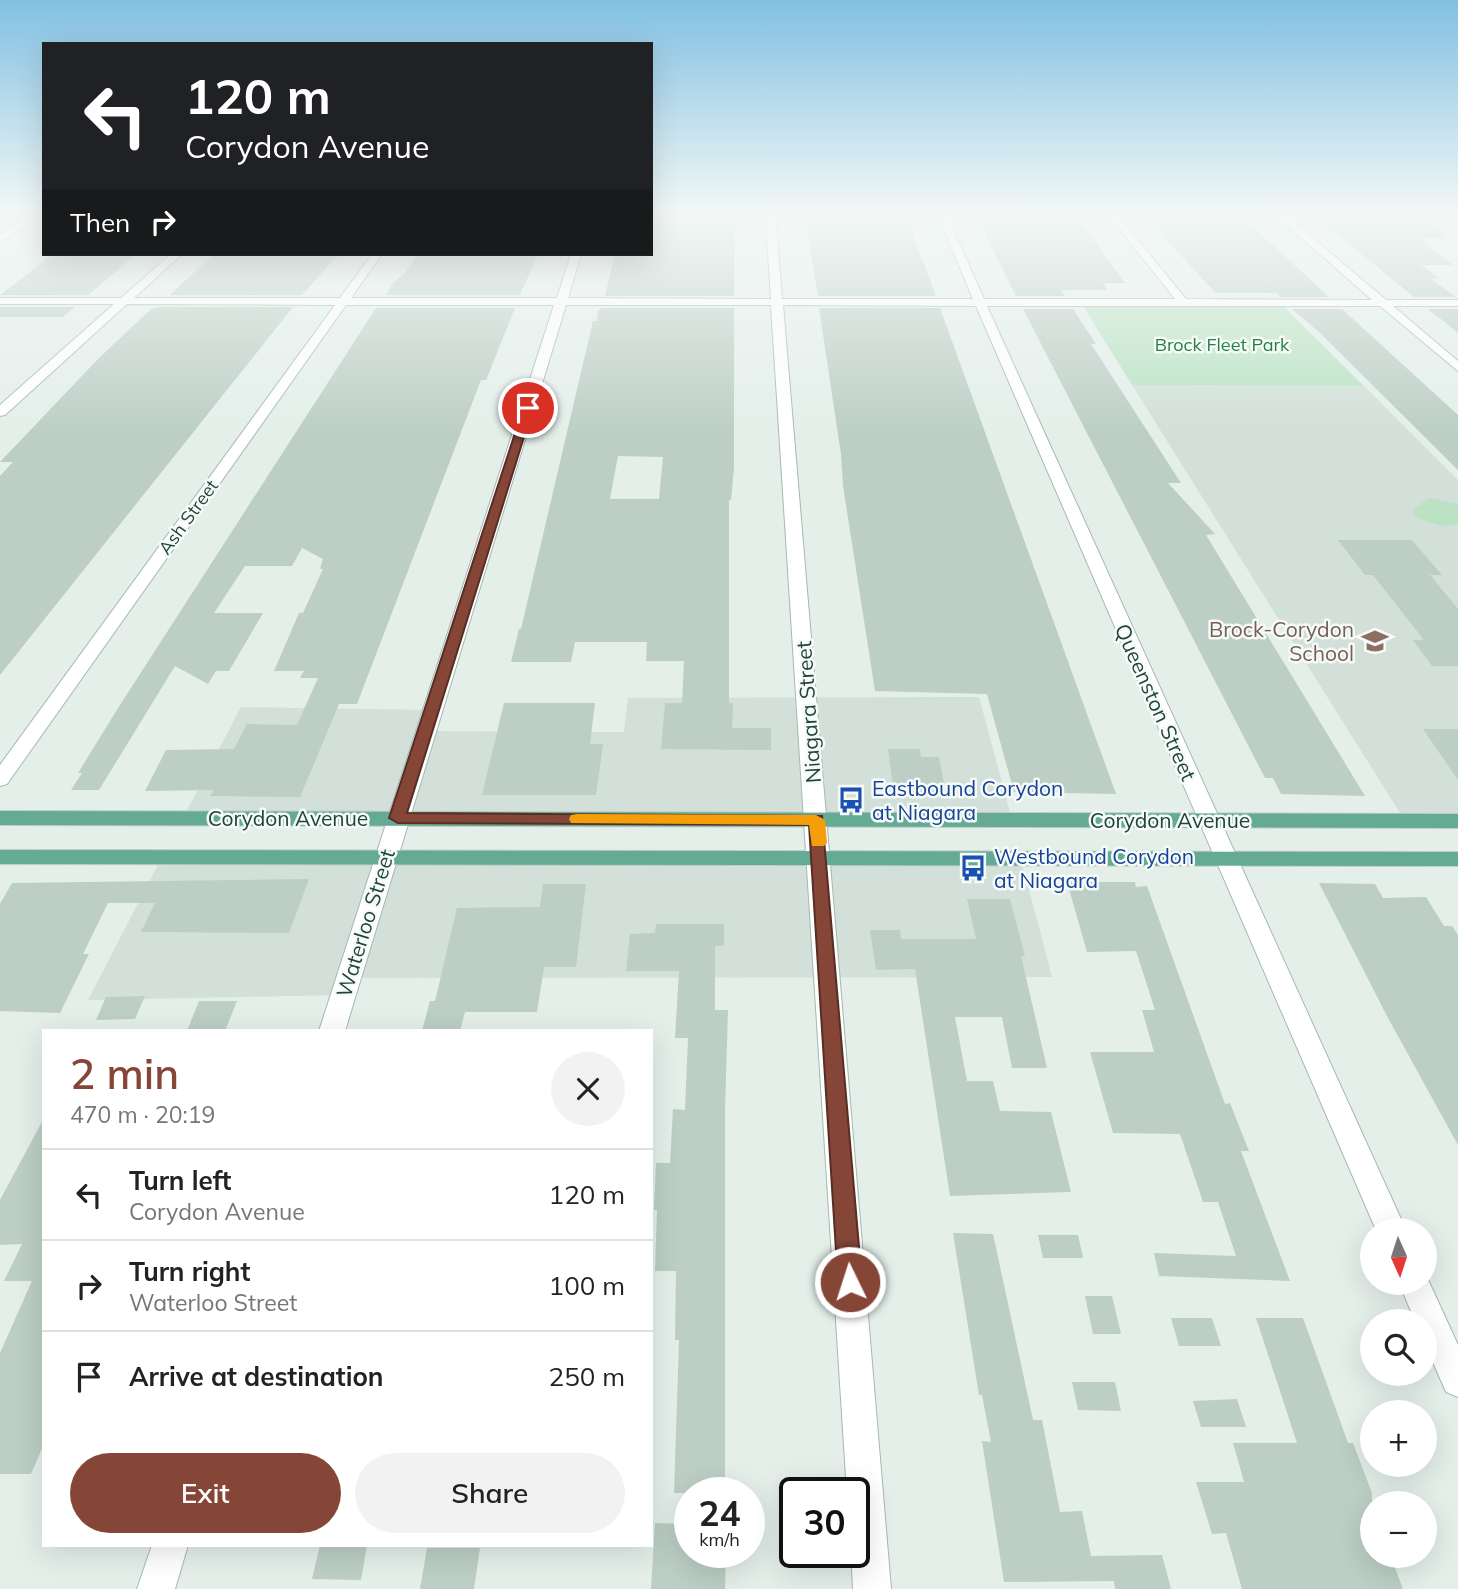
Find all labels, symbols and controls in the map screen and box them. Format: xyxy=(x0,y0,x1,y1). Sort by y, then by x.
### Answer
text: 120 m xyxy=(185,65,331,126)
icon: left xyxy=(70,70,161,161)
text: Corydon Avenue xyxy=(185,126,429,166)
icon: right xyxy=(144,203,182,241)
text: Then xyxy=(70,206,130,239)
park label: Brock Fleet Park xyxy=(1155,333,1290,356)
pin xyxy=(498,378,558,438)
icon: arrive xyxy=(509,389,547,427)
street label: Ash Street xyxy=(153,475,223,559)
place label: Brock-Corydon School xyxy=(1209,616,1354,666)
street label: Queenston Street xyxy=(1110,620,1202,784)
school or university icon: Brock-Corydon School xyxy=(1360,626,1390,656)
street label: Niagara Street xyxy=(790,640,826,784)
place label: Eastbound Corydon at Niagara xyxy=(872,775,1063,825)
bus stop icon: Eastbound Corydon at Niagara xyxy=(836,785,866,815)
street label: Corydon Avenue xyxy=(208,805,368,831)
street label: Corydon Avenue xyxy=(1090,807,1250,833)
place label: Westbound Corydon at Niagara xyxy=(994,843,1194,893)
street label: Waterloo Street xyxy=(330,846,400,1000)
bus stop icon: Westbound Corydon at Niagara xyxy=(958,853,988,883)
text: 2 min xyxy=(70,1047,179,1100)
button: close xyxy=(551,1052,625,1126)
text: 470 m · 20:19 xyxy=(70,1100,215,1129)
text: Turn left xyxy=(129,1164,231,1197)
icon: left xyxy=(70,1176,108,1214)
text: 120 m xyxy=(549,1178,625,1211)
text: Corydon Avenue xyxy=(129,1197,305,1226)
north arrow xyxy=(1360,1218,1437,1295)
map controls xyxy=(1360,1218,1437,1568)
position arrow xyxy=(813,1245,887,1319)
text: Turn right xyxy=(129,1255,250,1288)
icon: right xyxy=(70,1267,108,1305)
text: 100 m xyxy=(549,1269,625,1302)
text: Waterloo Street xyxy=(129,1288,297,1317)
button: search xyxy=(1360,1309,1437,1386)
icon: arrive xyxy=(70,1358,108,1396)
text: Arrive at destination xyxy=(129,1360,384,1393)
text: 250 m xyxy=(549,1360,625,1393)
button: + xyxy=(1360,1400,1437,1477)
button: Exit xyxy=(70,1453,341,1533)
button: Share xyxy=(355,1453,625,1533)
speed limit sign: 30 xyxy=(779,1477,870,1568)
text: 24 xyxy=(698,1491,741,1535)
button: − xyxy=(1360,1491,1437,1568)
text: km/h xyxy=(699,1528,740,1551)

